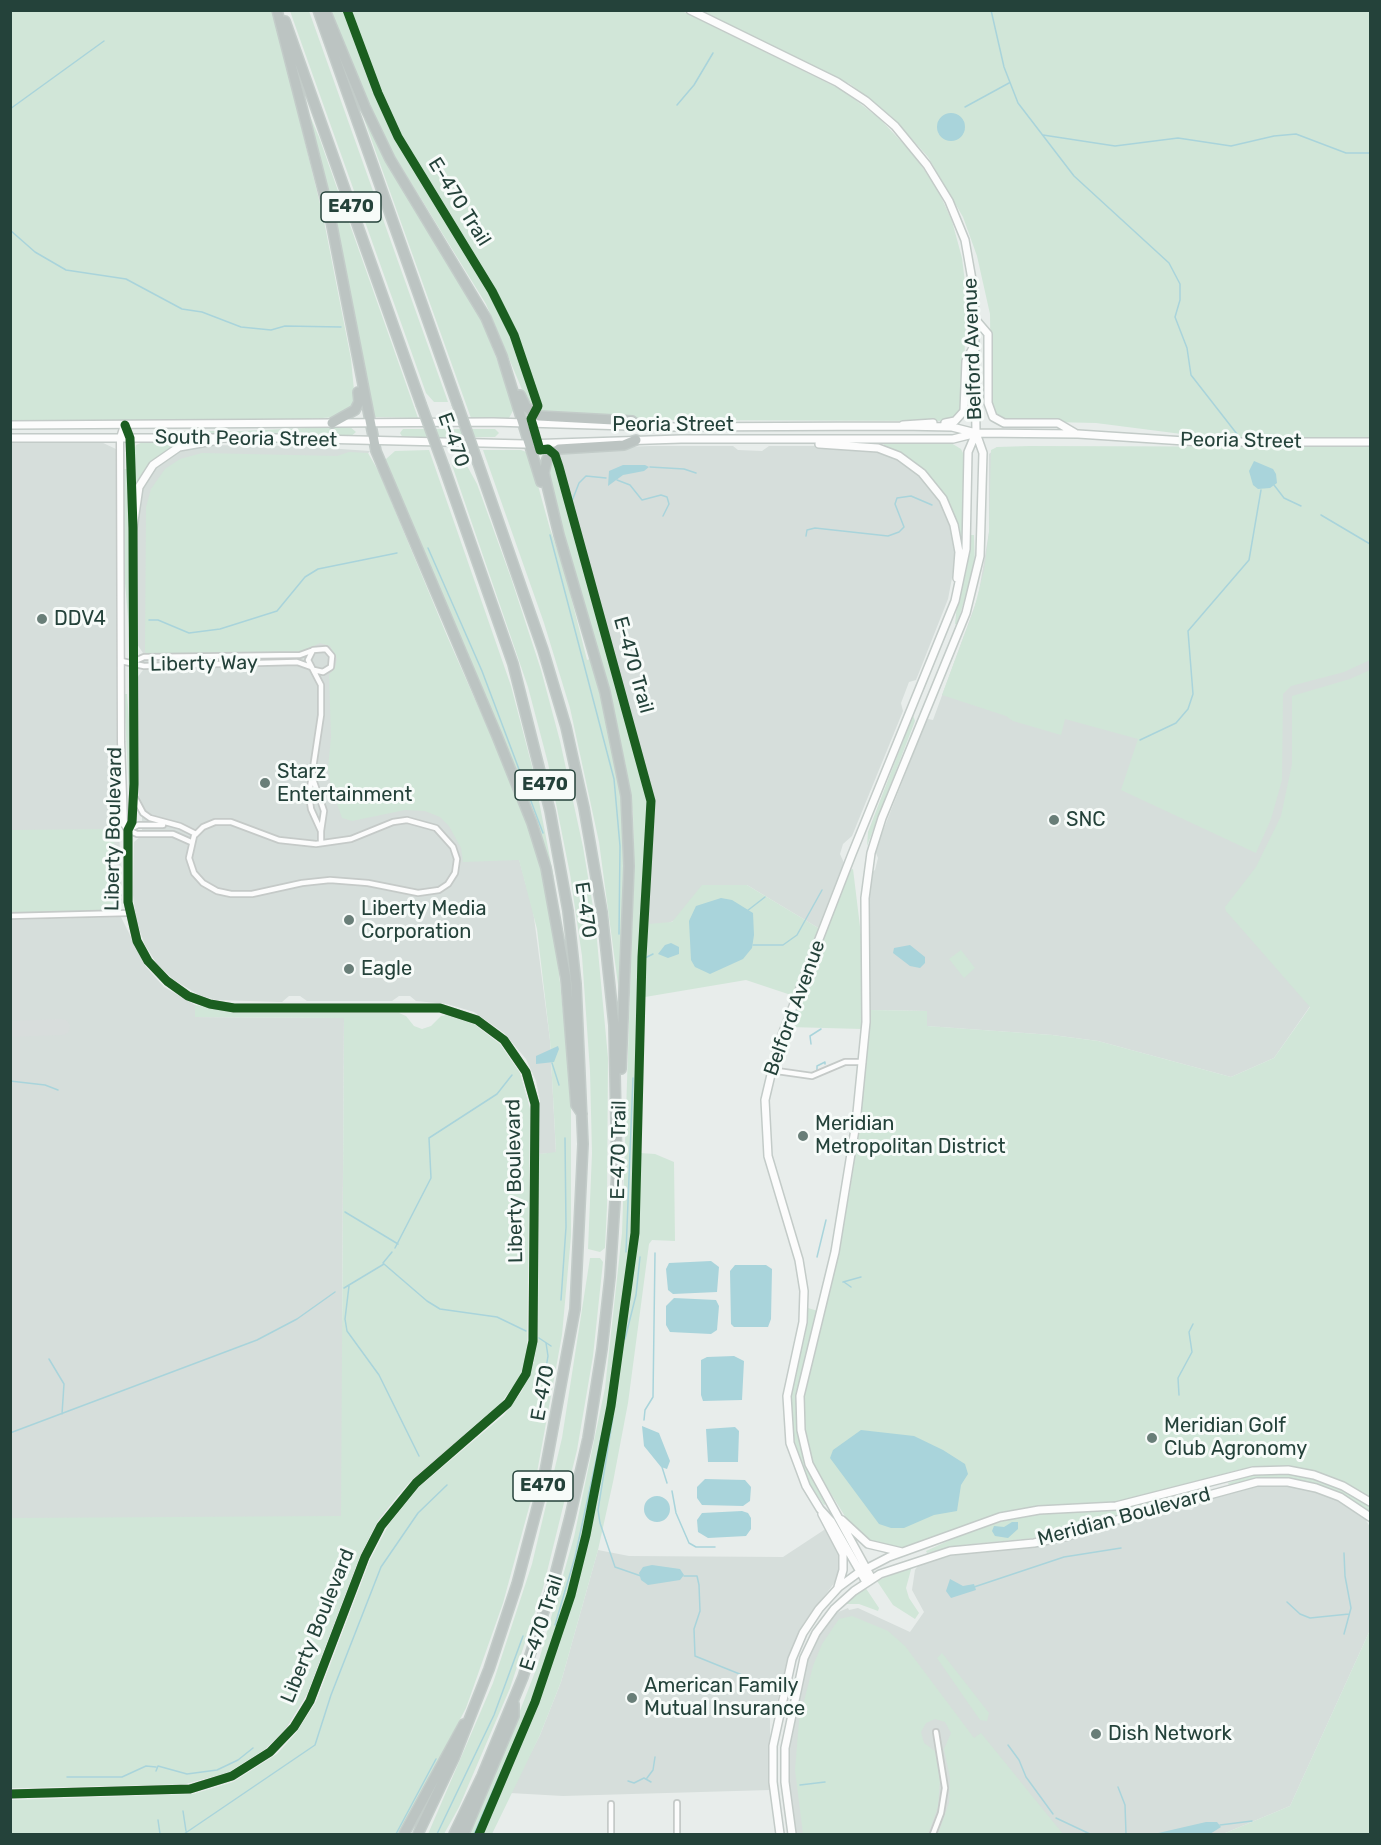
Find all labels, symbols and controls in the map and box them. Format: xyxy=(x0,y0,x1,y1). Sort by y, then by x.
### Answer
street label: E-470 Trail xyxy=(422,153,496,251)
road number: E470 xyxy=(321,192,381,222)
street label: Belford Avenue xyxy=(959,277,987,421)
street label: E-470 xyxy=(432,409,474,471)
street label: Peoria Street xyxy=(612,413,734,437)
street label: South Peoria Street xyxy=(155,425,337,453)
street label: Peoria Street xyxy=(1180,428,1302,454)
place label: DDV4 xyxy=(54,607,106,631)
marker: DDV4 xyxy=(35,612,49,626)
street label: E-470 Trail xyxy=(608,614,658,716)
street label: Liberty Way xyxy=(150,651,258,677)
street label: Liberty Boulevard xyxy=(101,747,127,911)
place label: Starz Entertainment xyxy=(277,760,412,807)
road number: E470 xyxy=(515,770,575,800)
marker: Starz Entertainment xyxy=(258,776,272,790)
place label: SNC xyxy=(1066,808,1106,832)
marker: SNC xyxy=(1047,813,1061,827)
street label: E-470 xyxy=(569,880,601,940)
place label: Liberty Media Corporation xyxy=(361,897,486,944)
marker: Liberty Media Corporation xyxy=(342,913,356,927)
street label: Belford Avenue xyxy=(759,937,831,1079)
place label: Eagle xyxy=(361,957,412,981)
marker: Eagle xyxy=(342,962,356,976)
street label: Liberty Boulevard xyxy=(502,1099,528,1263)
street label: E-470 Trail xyxy=(606,1100,632,1200)
place label: Meridian Metropolitan District xyxy=(815,1112,1006,1159)
marker: Meridian Metropolitan District xyxy=(796,1129,810,1143)
street label: E-470 xyxy=(526,1363,560,1423)
place label: Meridian Golf Club Agronomy xyxy=(1164,1414,1307,1461)
marker: Meridian Golf Club Agronomy xyxy=(1145,1431,1159,1445)
road number: E470 xyxy=(513,1471,573,1501)
street label: Meridian Boulevard xyxy=(1035,1482,1213,1552)
street label: Liberty Boulevard xyxy=(276,1545,360,1707)
street label: E-470 Trail xyxy=(515,1572,569,1674)
place label: American Family Mutual Insurance xyxy=(644,1674,805,1721)
marker: American Family Mutual Insurance xyxy=(625,1691,639,1705)
place label: Dish Network xyxy=(1108,1722,1232,1746)
marker: Dish Network xyxy=(1089,1727,1103,1741)

